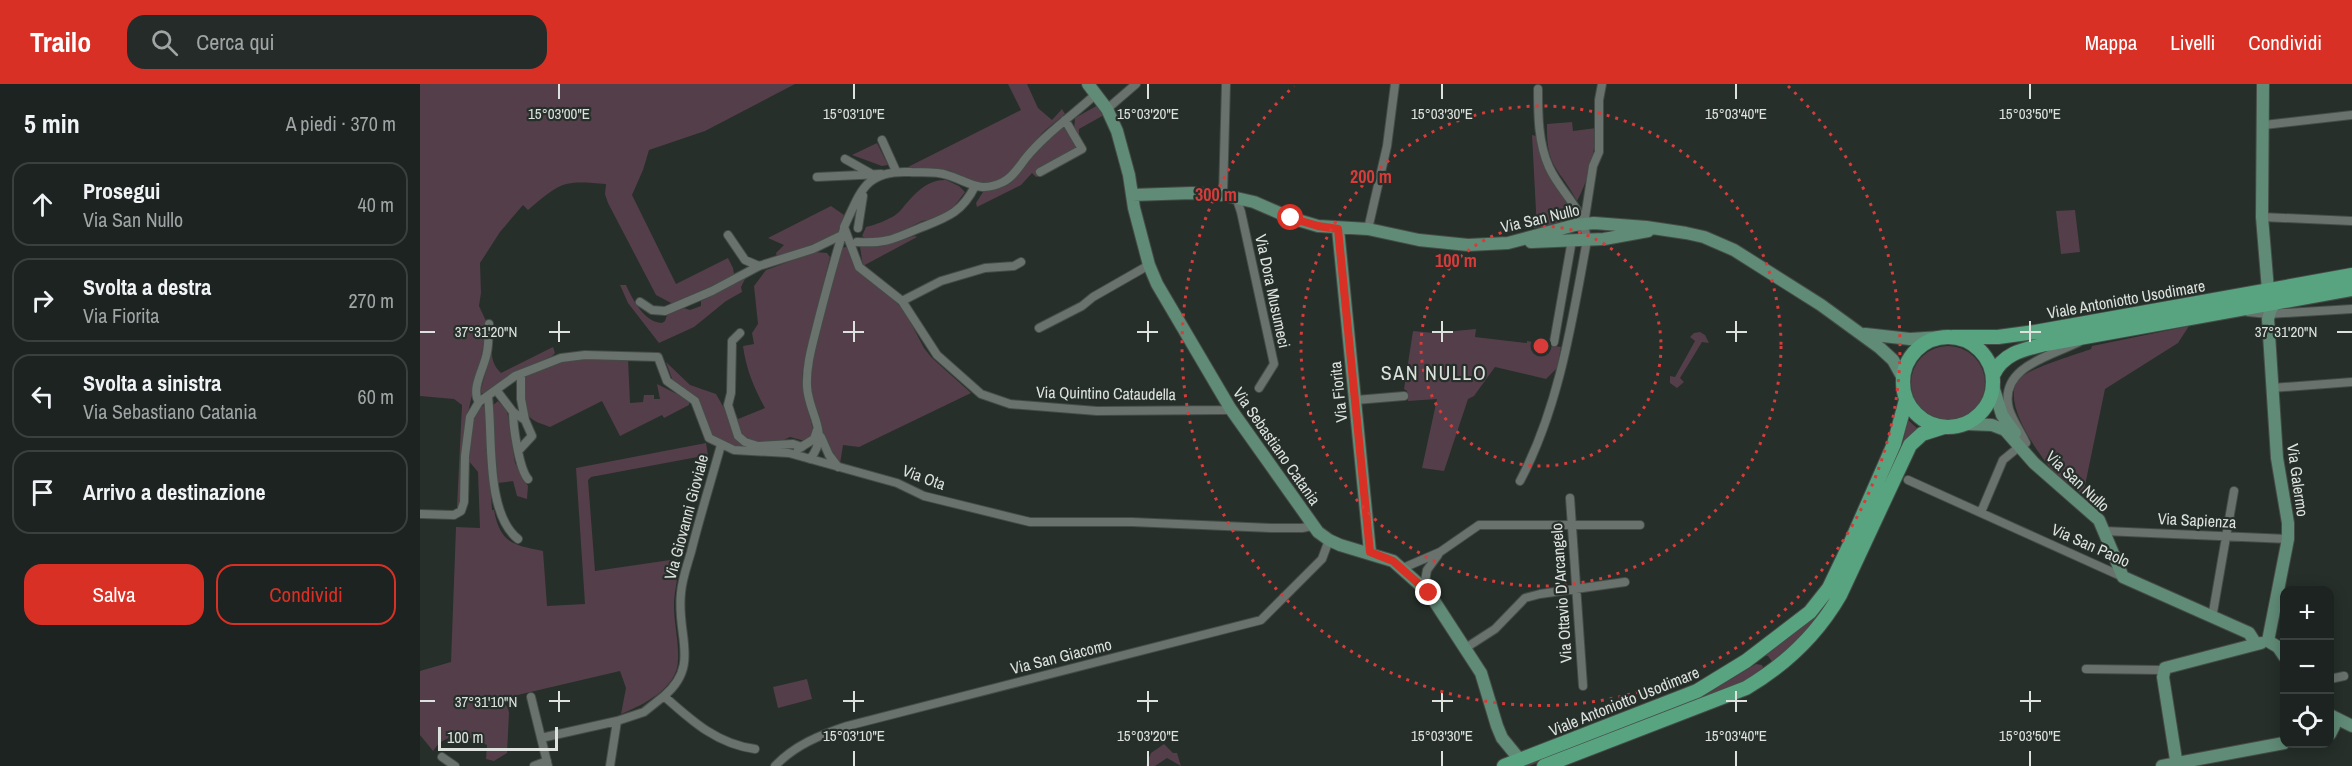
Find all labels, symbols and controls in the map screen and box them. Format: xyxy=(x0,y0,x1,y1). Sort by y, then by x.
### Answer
search box xyxy=(127,15,547,69)
text: Trailo xyxy=(30,23,91,61)
icon: search xyxy=(148,26,181,59)
text: Cerca qui xyxy=(196,27,274,57)
text: Mappa xyxy=(2085,28,2137,57)
text: Livelli xyxy=(2170,28,2215,57)
text: Condividi xyxy=(2248,28,2322,57)
text: 15°03'00"E xyxy=(528,103,590,124)
text: 15°03'10"E xyxy=(823,103,885,124)
text: 15°03'20"E xyxy=(1117,103,1179,124)
text: 15°03'30"E xyxy=(1411,103,1473,124)
text: 15°03'40"E xyxy=(1705,103,1767,124)
text: 15°03'50"E xyxy=(1999,103,2061,124)
text: 5 min xyxy=(24,106,80,141)
text: A piedi · 370 m xyxy=(286,110,396,137)
text: 200 m xyxy=(1350,164,1392,189)
text: Prosegui xyxy=(83,176,160,206)
text: 300 m xyxy=(1195,182,1237,207)
icon: ahead xyxy=(26,188,59,221)
text: 40 m xyxy=(358,191,394,218)
street label: Via San Nullo xyxy=(1499,198,1581,238)
route start xyxy=(1277,204,1303,230)
text: Via San Nullo xyxy=(83,206,183,233)
street label: Via Dora Musumeci xyxy=(1250,232,1296,350)
text: 100 m xyxy=(1435,248,1477,273)
text: Svolta a destra xyxy=(83,272,211,302)
street label: Viale Antoniotto Usodimare xyxy=(2045,274,2207,324)
icon: right xyxy=(26,284,59,317)
text: 270 m xyxy=(348,287,394,314)
text: Via Fiorita xyxy=(83,302,159,329)
text: 37°31'20"N xyxy=(455,321,517,342)
text: 37°31'20"N xyxy=(2255,321,2317,342)
centre of rings xyxy=(1531,336,1551,356)
district label: SAN NULLO xyxy=(1381,359,1487,386)
street label: Via Fiorita xyxy=(1324,360,1352,424)
text: Svolta a sinistra xyxy=(83,368,221,398)
icon: left xyxy=(26,380,59,413)
street label: Via Quintino Cataudella xyxy=(1036,381,1177,405)
text: 60 m xyxy=(358,383,394,410)
street label: Via Sebastiano Catania xyxy=(1228,383,1326,510)
text: Via Sebastiano Catania xyxy=(83,398,257,425)
street label: Via Galermo xyxy=(2282,442,2314,518)
street label: Via San Nullo xyxy=(2041,446,2115,516)
street label: Via Giovanni Gioviale xyxy=(659,452,713,582)
street label: Via Ota xyxy=(899,459,949,495)
icon: arrive xyxy=(26,476,59,509)
text: Arrivo a destinazione xyxy=(83,477,265,507)
street label: Via Sapienza xyxy=(2157,507,2238,533)
street label: Via San Paolo xyxy=(2048,518,2134,572)
street label: Via Ottavio D'Arcangelo xyxy=(1545,522,1577,664)
button: Salva xyxy=(24,564,204,625)
button: Condividi xyxy=(216,564,396,625)
route end xyxy=(1415,579,1441,605)
map controls xyxy=(2280,586,2334,748)
button: + xyxy=(2280,586,2334,640)
street label: Via San Giacomo xyxy=(1008,633,1114,679)
button: − xyxy=(2280,640,2334,694)
street label: Viale Antoniotto Usodimare xyxy=(1546,661,1702,741)
text: 37°31'10"N xyxy=(455,691,517,712)
button: locate xyxy=(2280,694,2334,748)
scale bar xyxy=(438,724,558,752)
text: 15°03'10"E xyxy=(823,725,885,746)
text: 15°03'20"E xyxy=(1117,725,1179,746)
text: 15°03'30"E xyxy=(1411,725,1473,746)
text: 15°03'40"E xyxy=(1705,725,1767,746)
text: 15°03'50"E xyxy=(1999,725,2061,746)
text: 100 m xyxy=(447,726,483,748)

